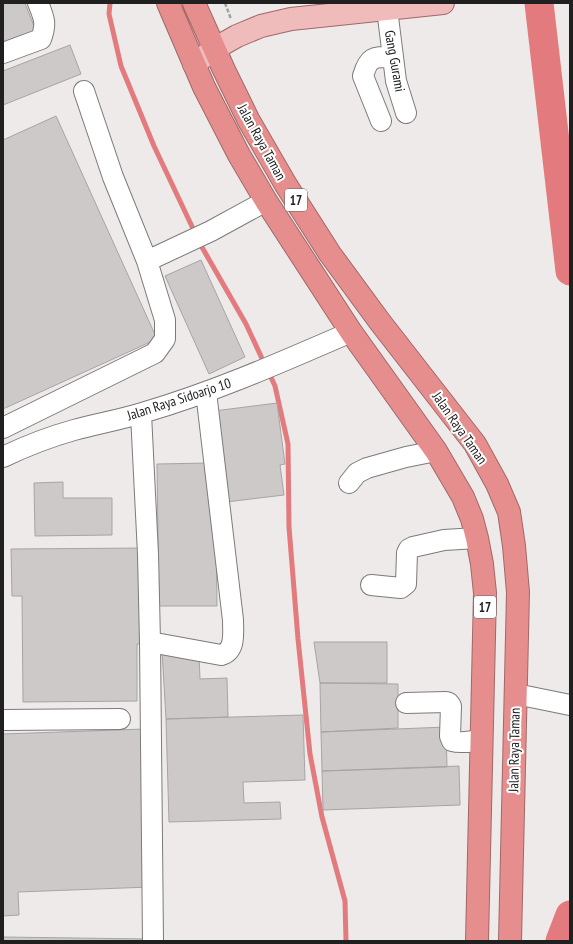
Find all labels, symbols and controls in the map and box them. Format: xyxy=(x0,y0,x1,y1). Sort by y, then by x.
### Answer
street label: Gang Gurami xyxy=(381,29,409,93)
street label: Jalan Raya Taman xyxy=(233,100,290,183)
road number: 17 xyxy=(285,189,307,211)
street label: Jalan Raya Sidoarjo 10 xyxy=(124,374,233,425)
street label: Jalan Raya Taman xyxy=(428,387,492,468)
road number: 17 xyxy=(474,596,496,618)
street label: Jalan Raya Taman xyxy=(504,708,524,793)

